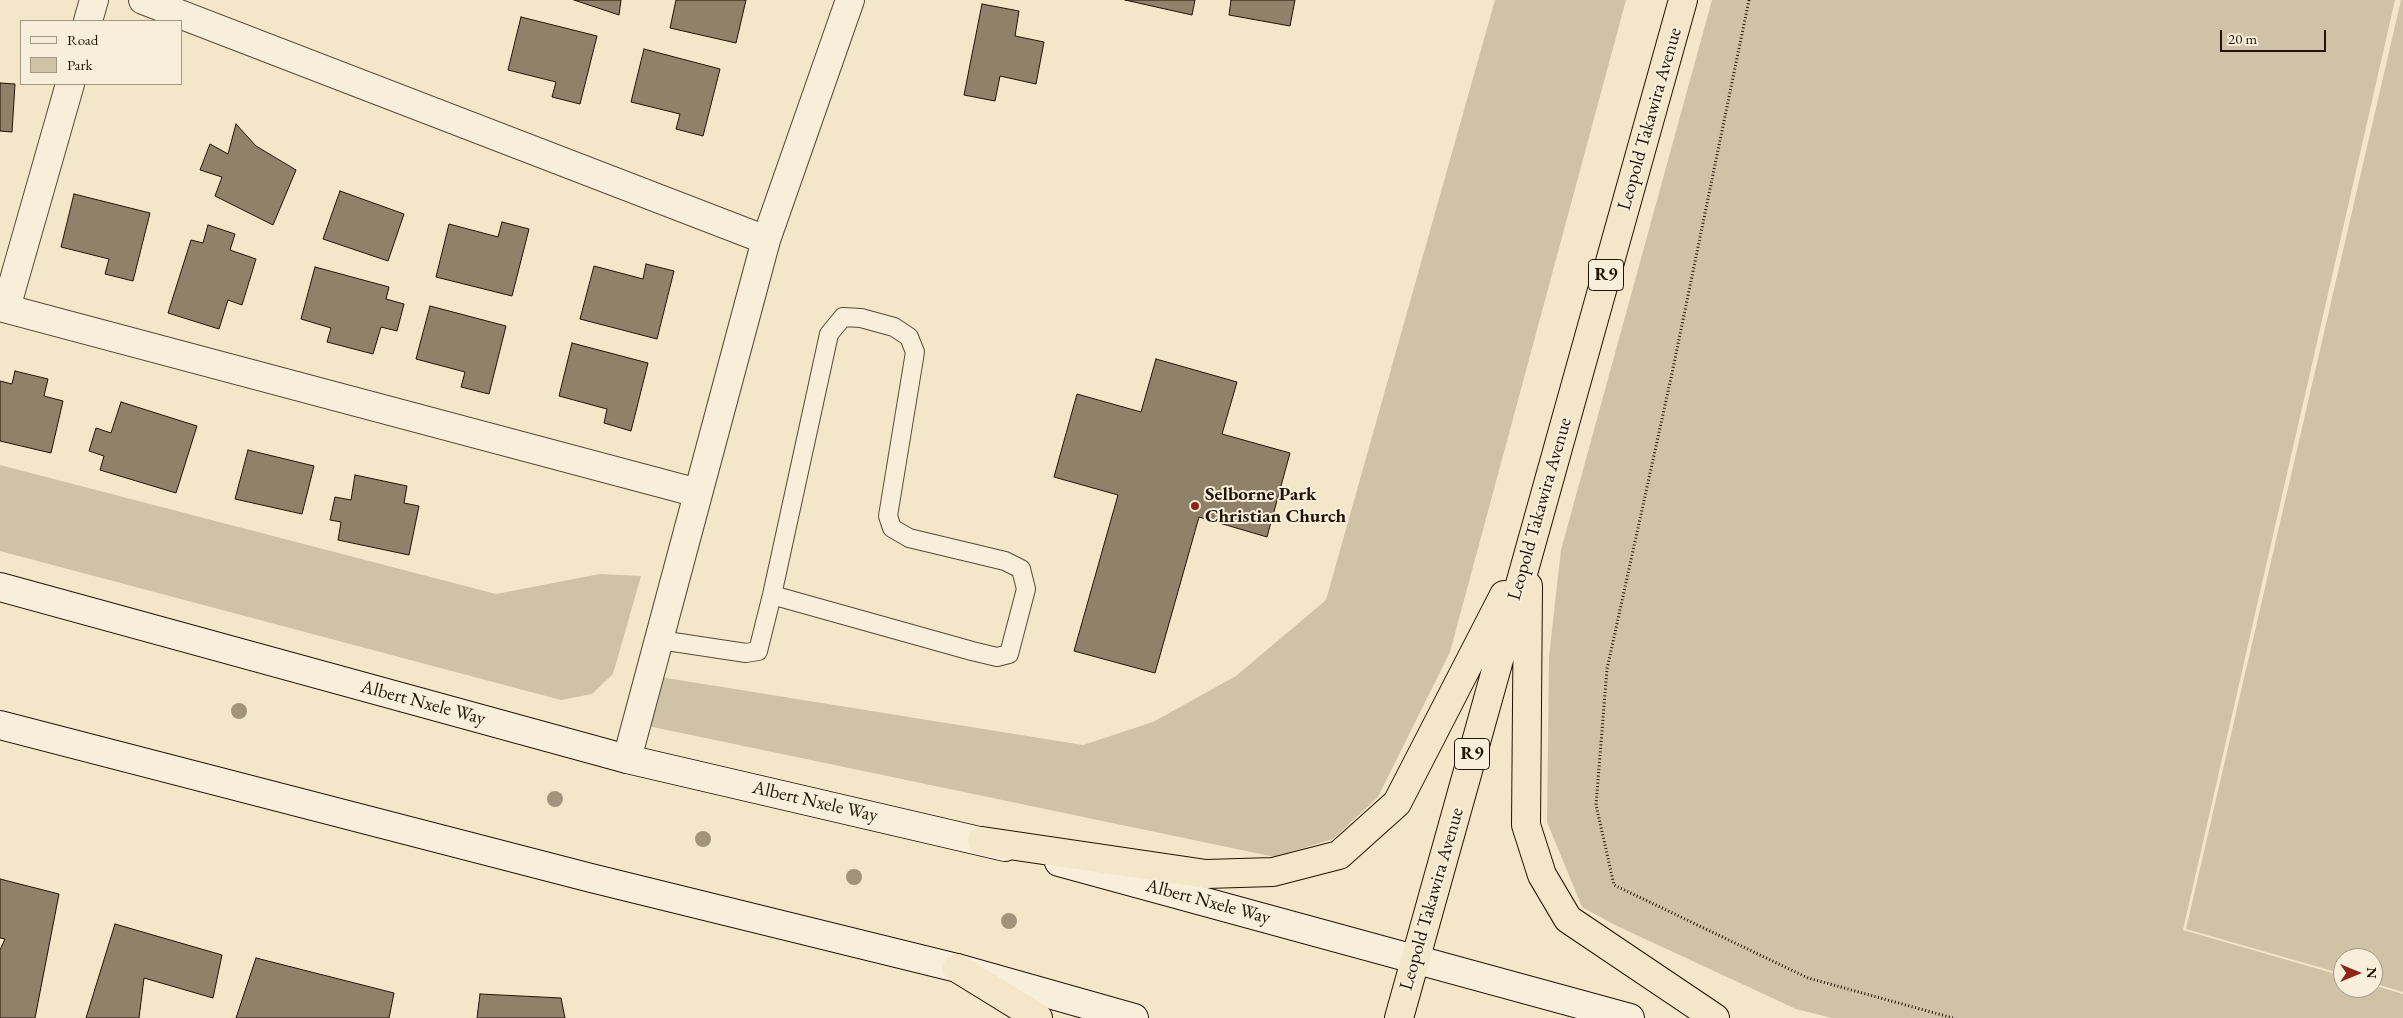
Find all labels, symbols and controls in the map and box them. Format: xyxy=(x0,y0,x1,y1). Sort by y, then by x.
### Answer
legend xyxy=(20,20,182,85)
scale bar xyxy=(2223,20,2329,52)
street label: Leopold Takawira Avenue xyxy=(1613,25,1687,213)
text: 20 m xyxy=(2228,29,2257,48)
text: Road xyxy=(67,30,98,49)
text: Park xyxy=(67,55,93,74)
road number: R9 xyxy=(1588,260,1624,290)
street label: Leopold Takawira Avenue xyxy=(1503,415,1577,603)
place label: Selborne Park Christian Church xyxy=(1205,484,1346,528)
marker: Selborne Park Christian Church xyxy=(1189,500,1201,512)
street label: Albert Nxele Way xyxy=(358,675,488,731)
road number: R9 xyxy=(1454,739,1490,770)
street label: Albert Nxele Way xyxy=(750,776,880,828)
street label: Leopold Takawira Avenue xyxy=(1395,805,1469,993)
street label: Albert Nxele Way xyxy=(1143,874,1273,930)
north arrow xyxy=(2333,948,2383,998)
text: N xyxy=(2363,967,2381,979)

